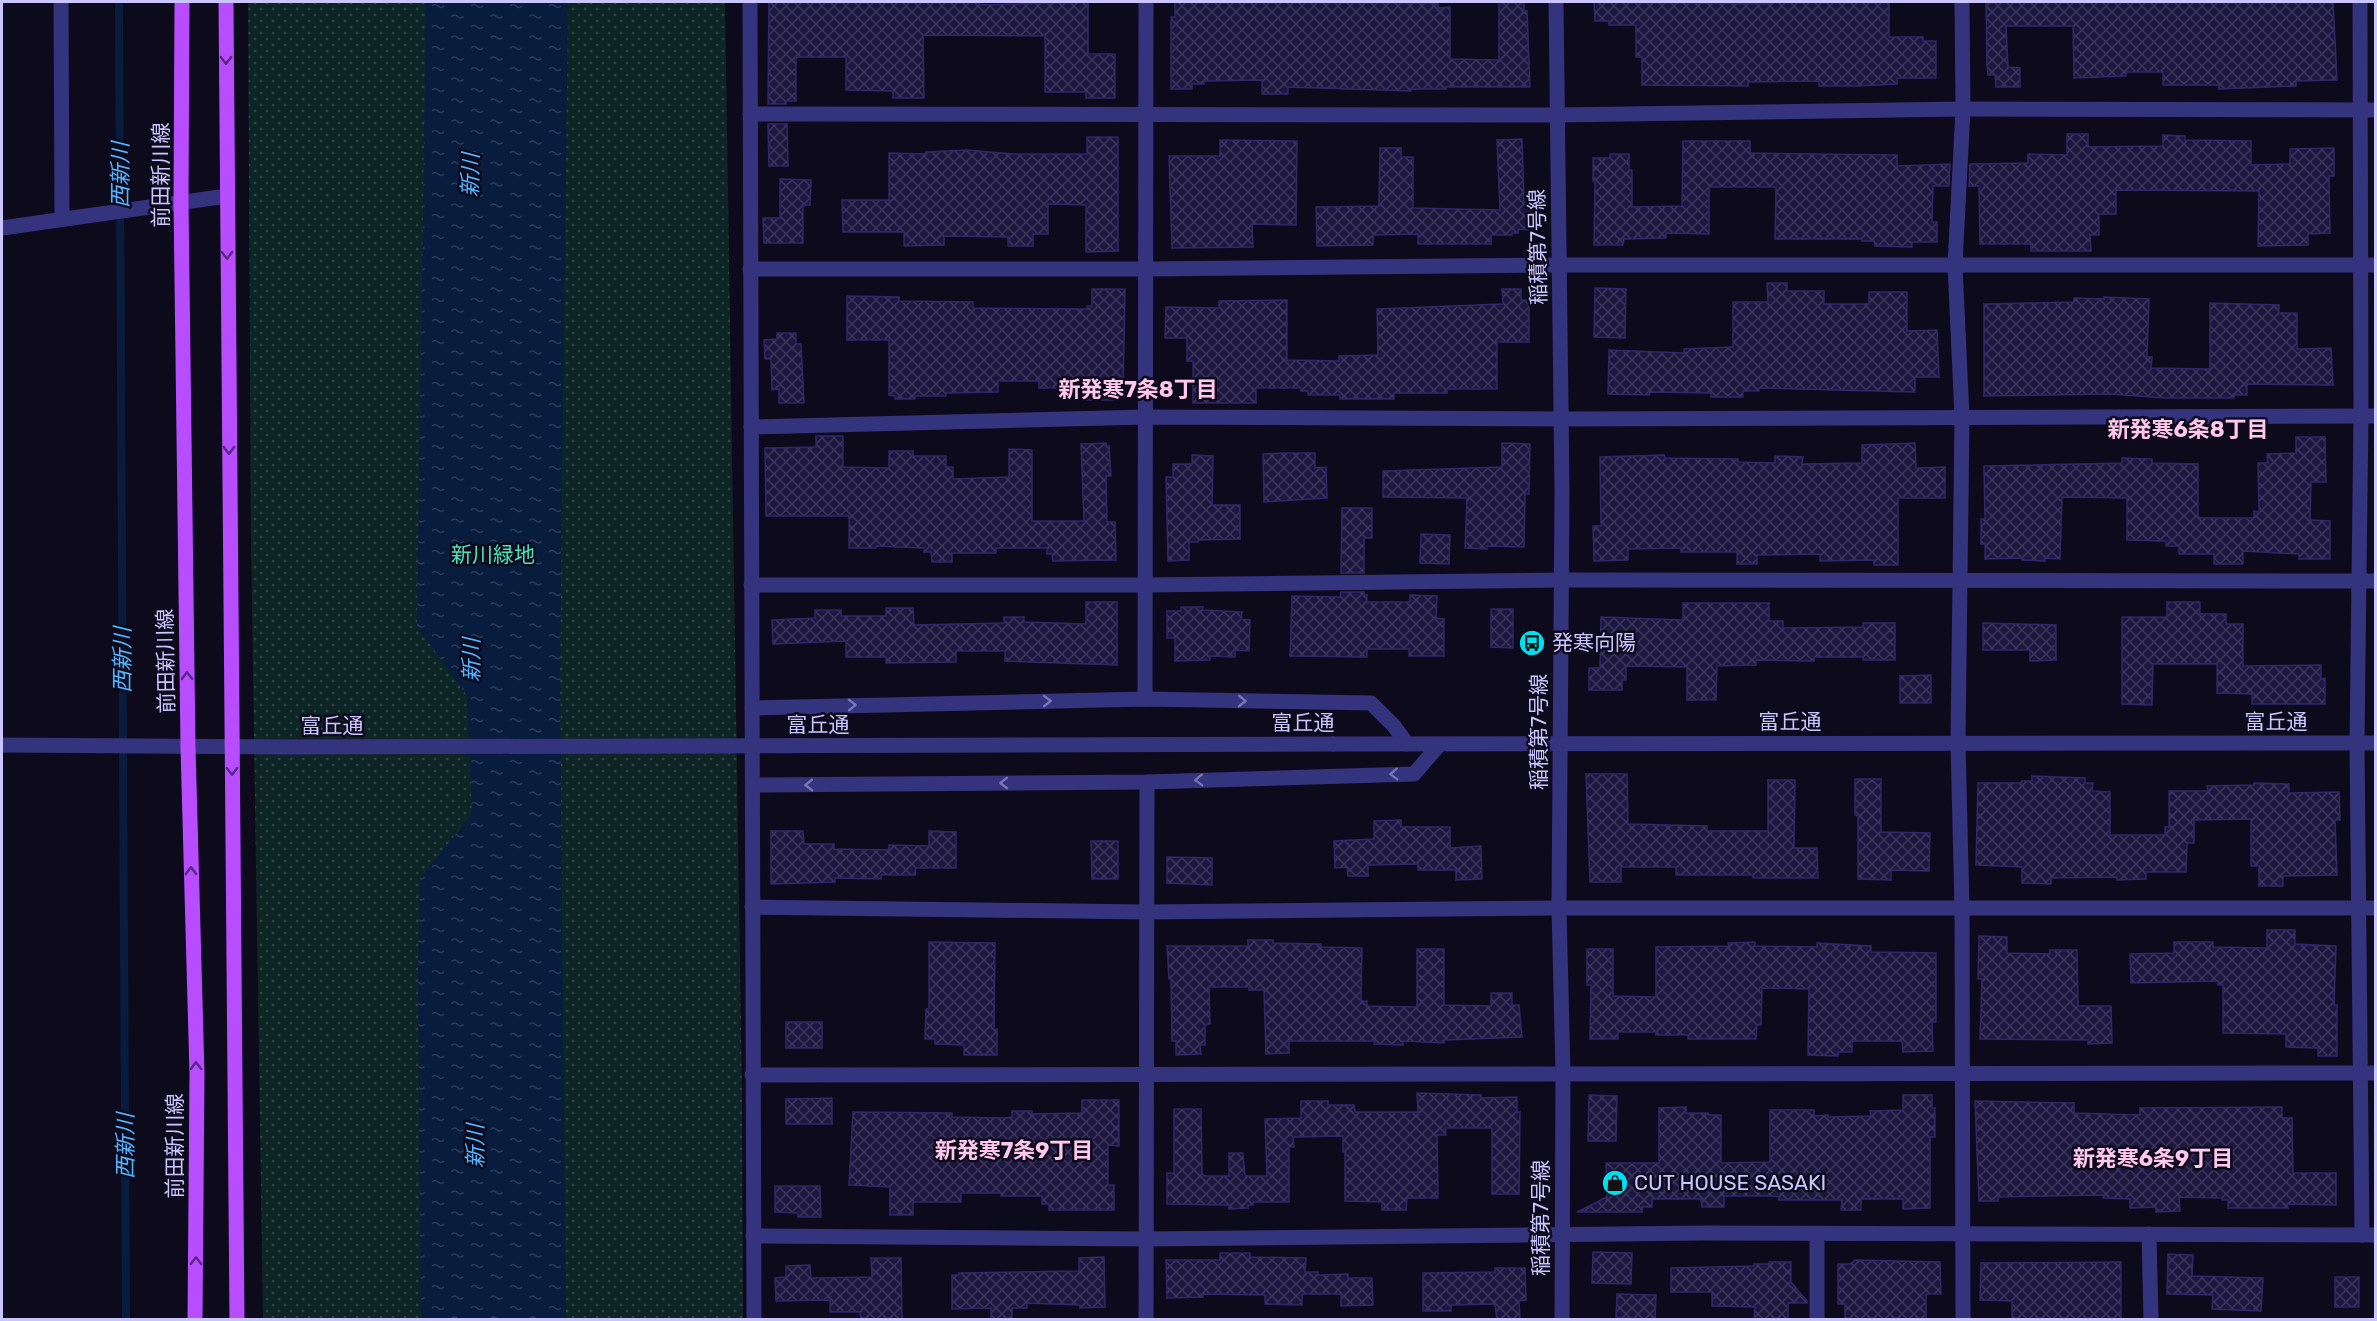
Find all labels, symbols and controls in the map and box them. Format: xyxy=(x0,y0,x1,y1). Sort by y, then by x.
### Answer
one-way arrow xyxy=(220,55,232,64)
street label: 前田新川線 xyxy=(148,123,173,228)
water label: 西新川 xyxy=(107,140,134,208)
water label: 新川 xyxy=(457,151,484,197)
street label: 稲積第7号線 xyxy=(1524,189,1551,305)
one-way arrow xyxy=(221,250,233,259)
district label: 新発寒7条8丁目 xyxy=(1058,376,1218,403)
district label: 新発寒6条8丁目 xyxy=(2107,416,2269,443)
one-way arrow xyxy=(223,445,235,454)
park label: 新川緑地 xyxy=(451,542,535,567)
street label: 前田新川線 xyxy=(152,608,179,714)
water label: 西新川 xyxy=(109,625,136,693)
bus stop icon: 発寒向陽 xyxy=(1517,628,1547,658)
place label: 発寒向陽 xyxy=(1552,630,1636,655)
water label: 新川 xyxy=(458,636,485,682)
one-way arrow xyxy=(181,672,194,681)
street label: 稲積第7号線 xyxy=(1526,674,1551,790)
one-way arrow xyxy=(1043,695,1052,708)
one-way arrow xyxy=(1238,695,1247,707)
one-way arrow xyxy=(848,699,857,712)
street label: 富丘通 xyxy=(1759,709,1822,734)
street label: 富丘通 xyxy=(2245,709,2308,734)
street label: 富丘通 xyxy=(1272,710,1335,735)
street label: 富丘通 xyxy=(787,712,850,737)
street label: 富丘通 xyxy=(301,713,364,738)
one-way arrow xyxy=(226,766,238,775)
one-way arrow xyxy=(1389,768,1398,781)
one-way arrow xyxy=(1194,774,1203,787)
one-way arrow xyxy=(999,777,1008,789)
one-way arrow xyxy=(804,779,813,791)
one-way arrow xyxy=(185,867,198,876)
one-way arrow xyxy=(190,1062,203,1071)
street label: 前田新川線 xyxy=(162,1094,187,1199)
water label: 西新川 xyxy=(112,1111,139,1179)
water label: 新川 xyxy=(462,1122,489,1168)
district label: 新発寒7条9丁目 xyxy=(935,1137,1093,1164)
district label: 新発寒6条9丁目 xyxy=(2073,1145,2233,1172)
street label: 稲積第7号線 xyxy=(1528,1160,1553,1276)
shop icon: CUT HOUSE SASAKI xyxy=(1600,1168,1630,1198)
place label: CUT HOUSE SASAKI xyxy=(1634,1170,1826,1195)
one-way arrow xyxy=(189,1257,202,1266)

